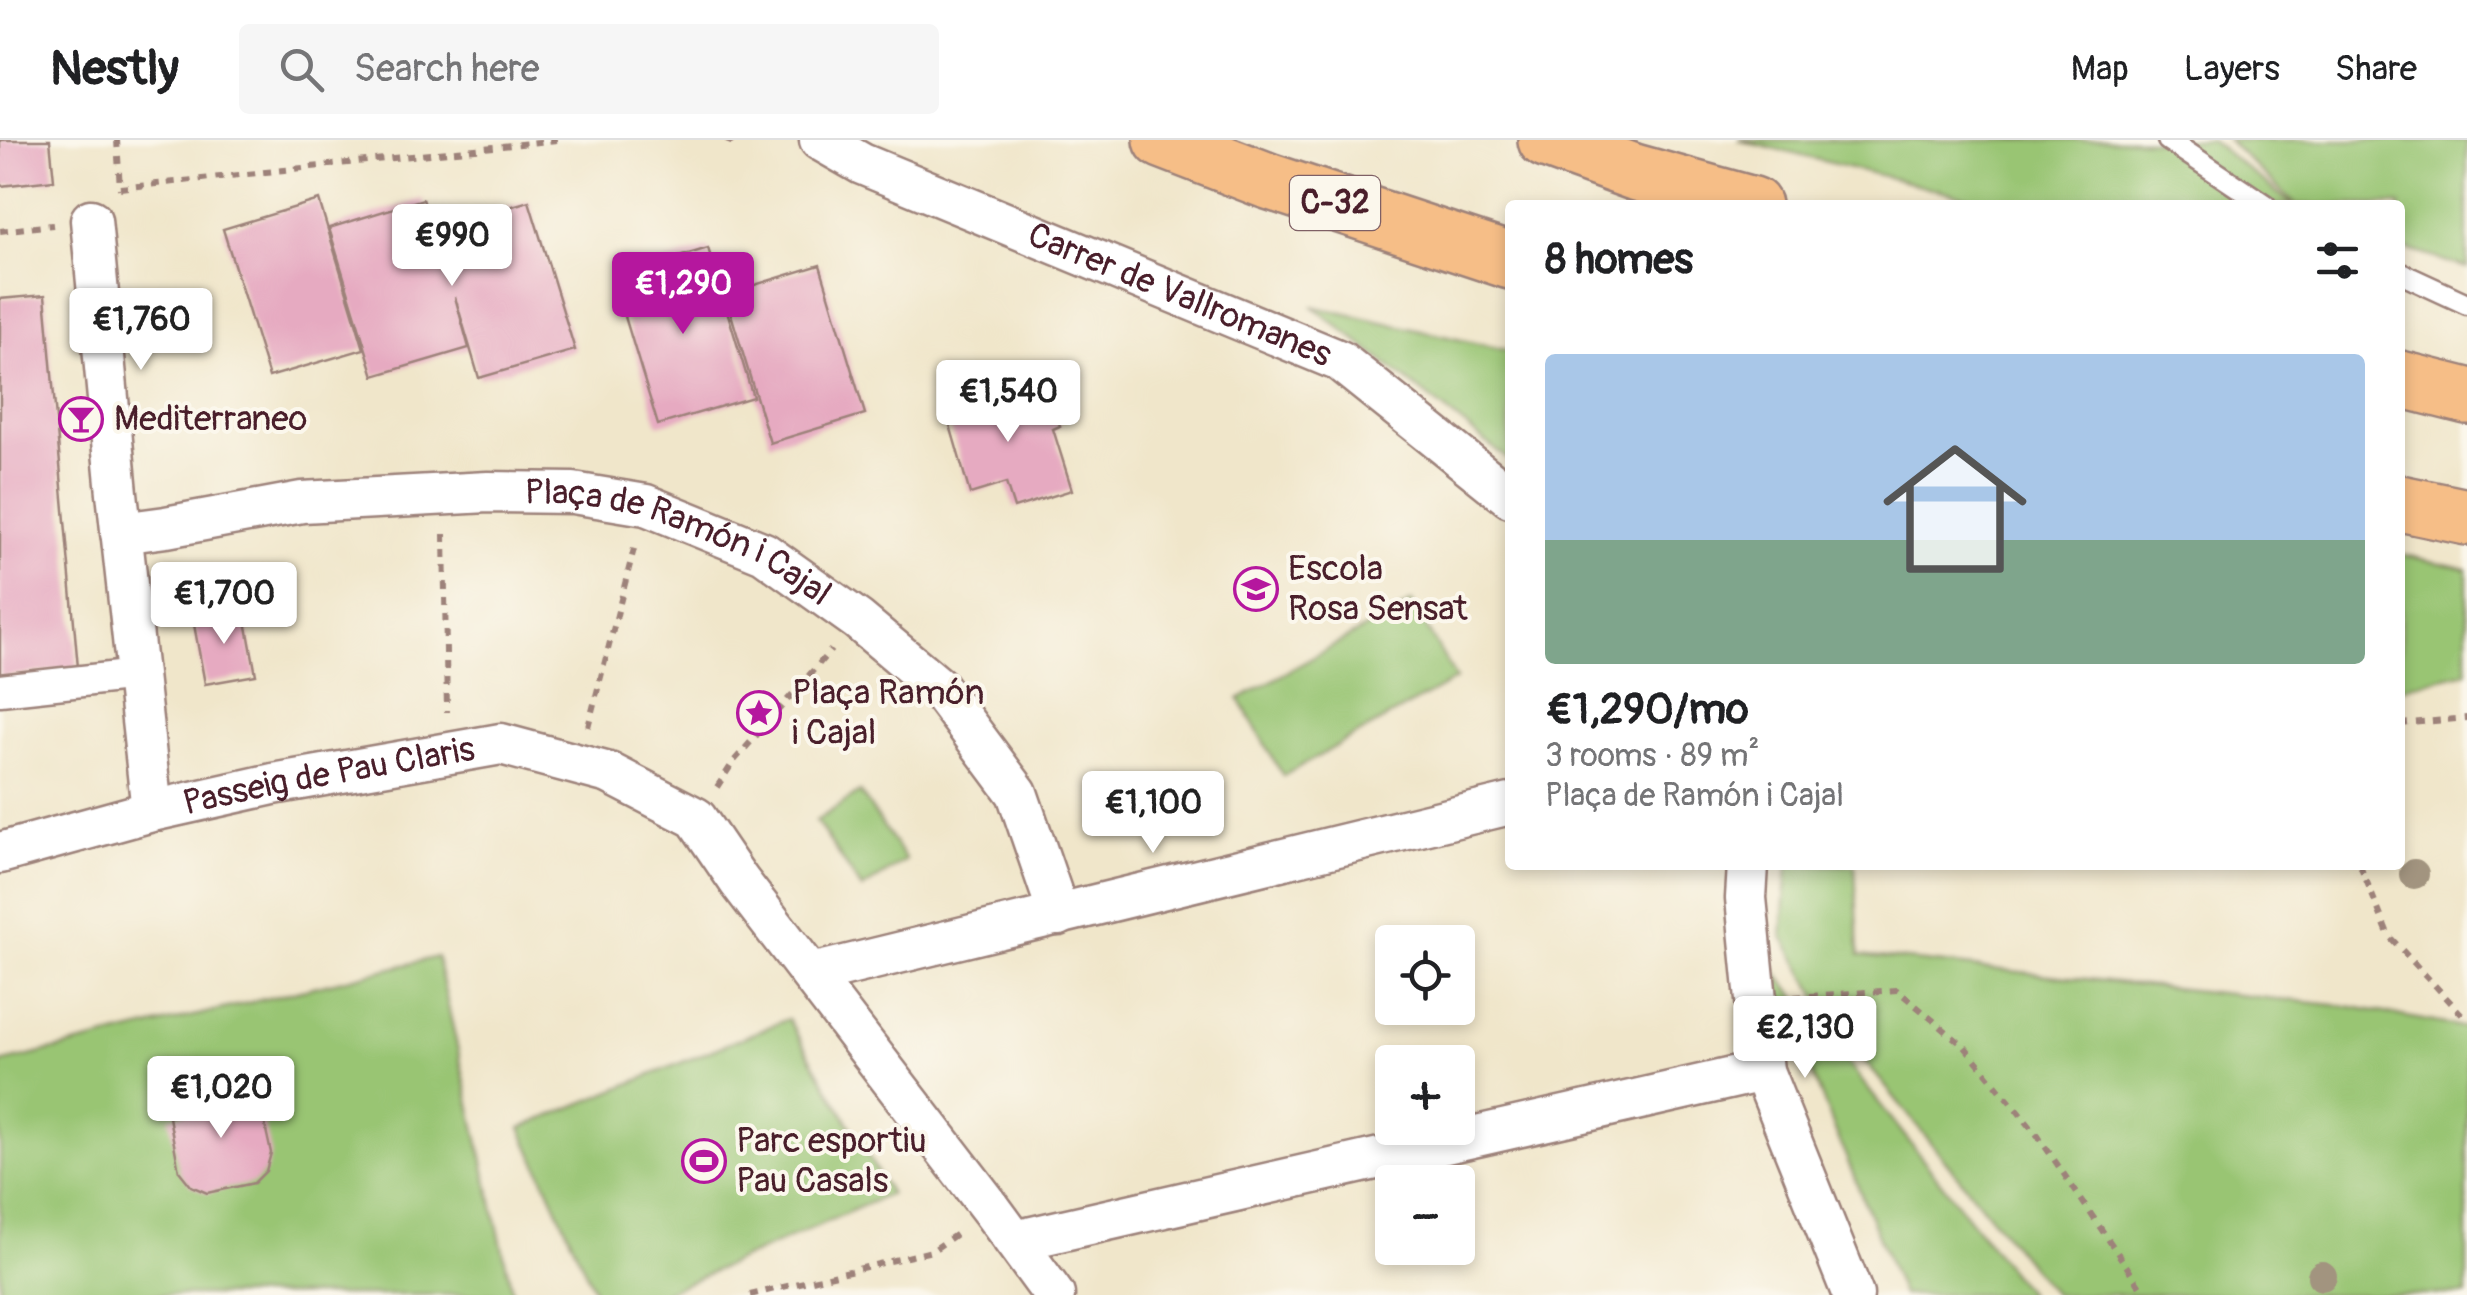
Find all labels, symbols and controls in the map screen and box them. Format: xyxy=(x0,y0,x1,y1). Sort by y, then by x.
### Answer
search box xyxy=(239,24,939,114)
text: Nestly xyxy=(50,39,179,99)
icon: search xyxy=(274,42,329,97)
text: Search here xyxy=(354,45,539,93)
text: Map xyxy=(2071,47,2129,91)
text: Layers xyxy=(2184,47,2280,91)
text: Share xyxy=(2335,47,2417,91)
road number: C-32 xyxy=(1290,176,1380,230)
pin: €990 xyxy=(393,204,511,289)
street label: Carrer de Vallromanes xyxy=(1021,213,1338,377)
text: €990 xyxy=(414,216,490,256)
icon: filters xyxy=(2310,233,2365,288)
text: 8 homes xyxy=(1545,234,1693,286)
pin: €1,290 xyxy=(602,252,764,337)
text: €1,290 xyxy=(634,264,732,304)
pin: €1,760 xyxy=(60,288,222,373)
text: €1,760 xyxy=(91,300,191,340)
pin: €1,540 xyxy=(927,360,1089,445)
text: €1,540 xyxy=(958,372,1058,412)
bar icon: Mediterraneo xyxy=(58,396,104,442)
place label: Mediterraneo xyxy=(114,397,307,441)
icon: home xyxy=(1865,419,2045,599)
street label: Plaça de Ramón i Cajal xyxy=(524,470,840,616)
place label: Escola Rosa Sensat xyxy=(1288,547,1469,631)
pin: €1,700 xyxy=(143,562,305,647)
school or university icon: Escola Rosa Sensat xyxy=(1233,566,1279,612)
text: €1,700 xyxy=(173,574,275,614)
place label: Plaça Ramón i Cajal xyxy=(792,671,985,755)
text: €1,290/mo xyxy=(1545,684,1749,736)
place icon: Plaça Ramón i Cajal xyxy=(736,690,782,736)
street label: Passeig de Pau Claris xyxy=(179,727,478,825)
text: 3 rooms · 89 m² xyxy=(1545,736,1759,776)
pin: €1,100 xyxy=(1072,771,1234,856)
text: Plaça de Ramón i Cajal xyxy=(1545,776,1844,816)
text: €1,100 xyxy=(1104,783,1202,823)
map controls xyxy=(1375,925,1475,1265)
button: locate xyxy=(1375,925,1475,1025)
pin: €2,130 xyxy=(1724,996,1886,1081)
text: €2,130 xyxy=(1755,1008,1855,1048)
button: + xyxy=(1375,1045,1475,1145)
pin: €1,020 xyxy=(140,1056,302,1141)
text: €1,020 xyxy=(169,1068,273,1108)
place label: Parc esportiu Pau Casals xyxy=(736,1119,927,1203)
sports icon: Parc esportiu Pau Casals xyxy=(681,1138,727,1184)
button: − xyxy=(1375,1165,1475,1265)

